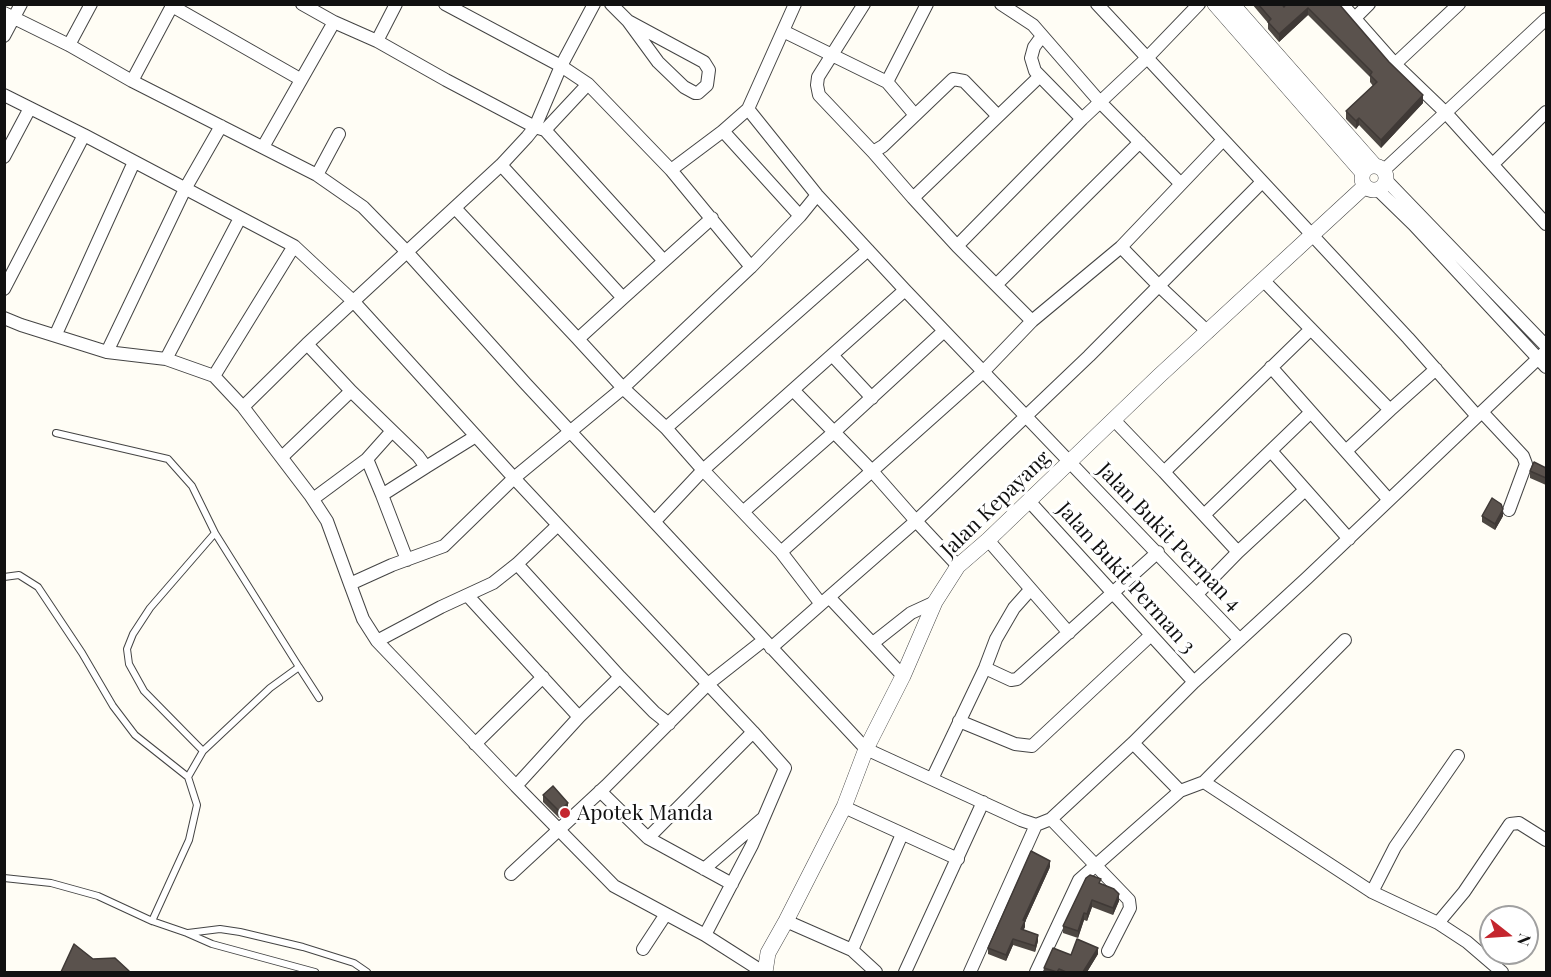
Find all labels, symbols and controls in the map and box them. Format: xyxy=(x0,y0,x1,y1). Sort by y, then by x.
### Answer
street label: Jalan Kepayang xyxy=(936,446,1056,562)
street label: Jalan Bukit Perman 4 xyxy=(1092,458,1246,616)
street label: Jalan Bukit Perman 3 xyxy=(1051,497,1201,659)
place label: Apotek Manda xyxy=(577,800,713,826)
marker: Apotek Manda xyxy=(558,806,572,820)
north arrow xyxy=(1479,905,1539,965)
text: N xyxy=(1513,931,1537,948)

